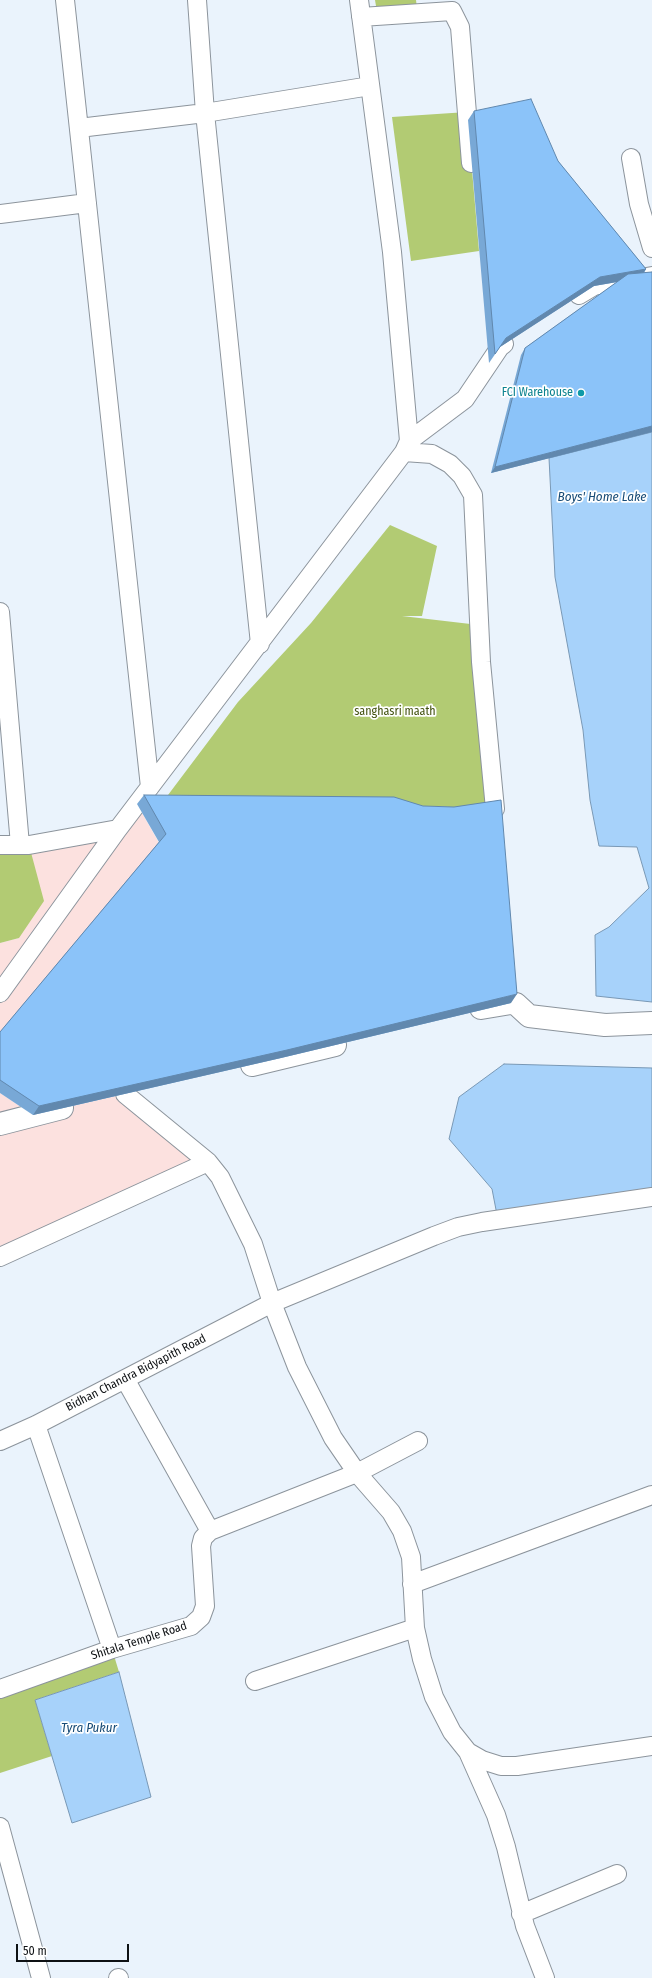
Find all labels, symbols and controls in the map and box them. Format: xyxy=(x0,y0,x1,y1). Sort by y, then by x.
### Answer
place label: FCI Warehouse xyxy=(502,386,573,400)
marker: FCI Warehouse xyxy=(576,388,586,398)
water label: Boys' Home Lake xyxy=(557,489,647,505)
park label: sanghasri maath xyxy=(354,705,436,719)
street label: Bidhan Chandra Bidyapith Road xyxy=(64,1331,208,1415)
street label: Shitala Temple Road xyxy=(89,1619,189,1663)
water label: Tyra Pukur xyxy=(61,1720,117,1736)
scale bar xyxy=(18,1936,131,1962)
text: 50 m xyxy=(23,1944,47,1958)

